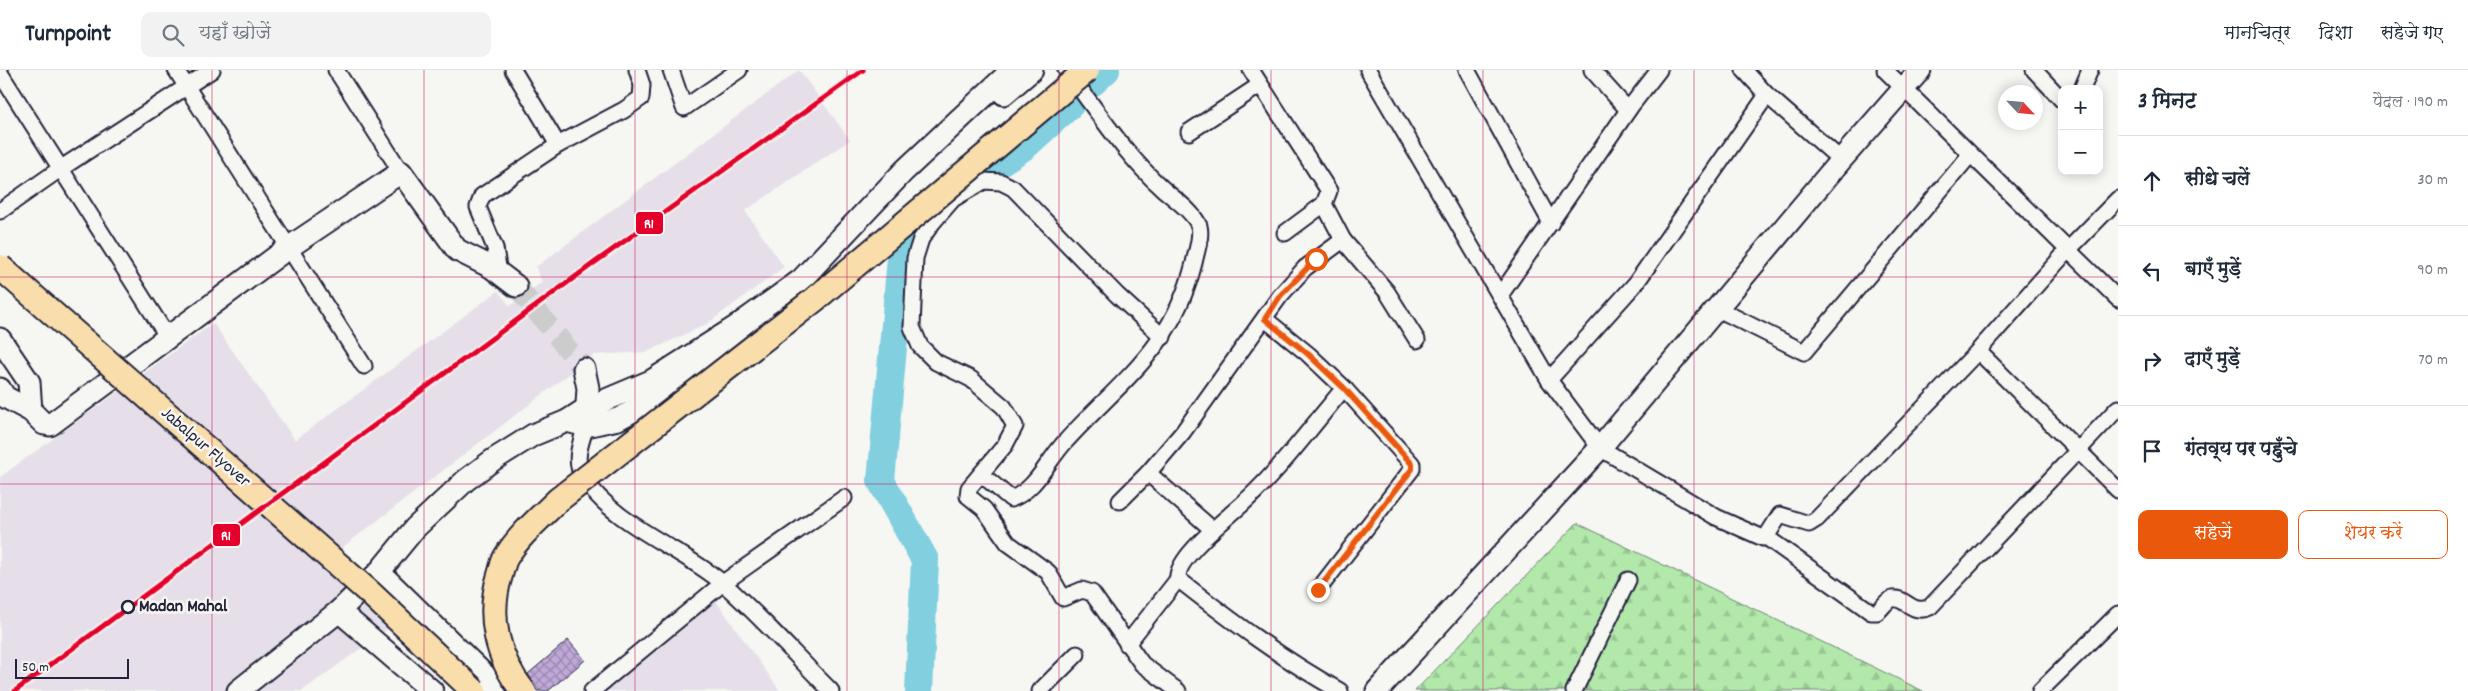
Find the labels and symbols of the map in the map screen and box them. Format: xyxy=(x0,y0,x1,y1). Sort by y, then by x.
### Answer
north arrow xyxy=(1998,85,2043,130)
line badge: R1 xyxy=(635,211,664,235)
text: R1 xyxy=(644,215,654,235)
route start xyxy=(1305,248,1328,271)
street label: Jabalpur Flyover xyxy=(155,402,256,494)
line badge: R1 xyxy=(212,523,241,547)
text: R1 xyxy=(221,527,231,547)
route end xyxy=(1307,579,1330,602)
place label: Madan Mahal xyxy=(139,595,228,620)
marker: Madan Mahal xyxy=(121,600,135,614)
scale bar xyxy=(15,656,129,679)

